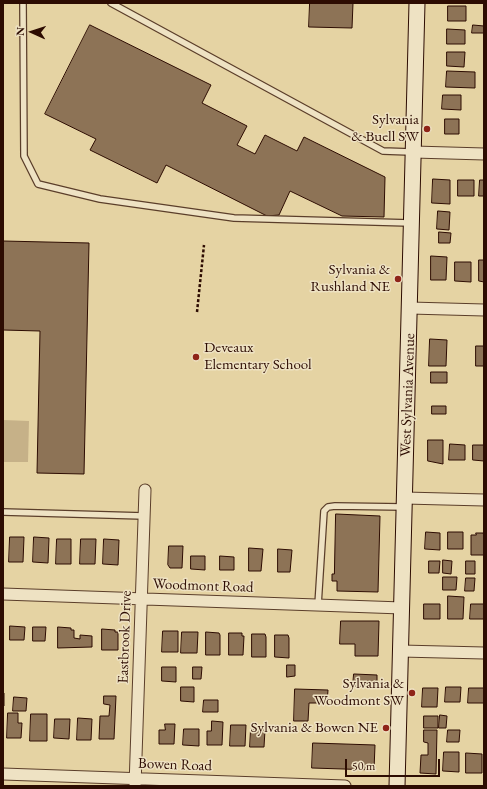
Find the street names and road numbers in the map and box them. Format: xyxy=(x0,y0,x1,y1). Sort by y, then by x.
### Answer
street label: West Sylvania Avenue xyxy=(397,333,419,457)
street label: Woodmont Road xyxy=(152,575,254,597)
street label: Eastbrook Drive xyxy=(114,590,136,684)
street label: Bowen Road xyxy=(138,755,212,775)

